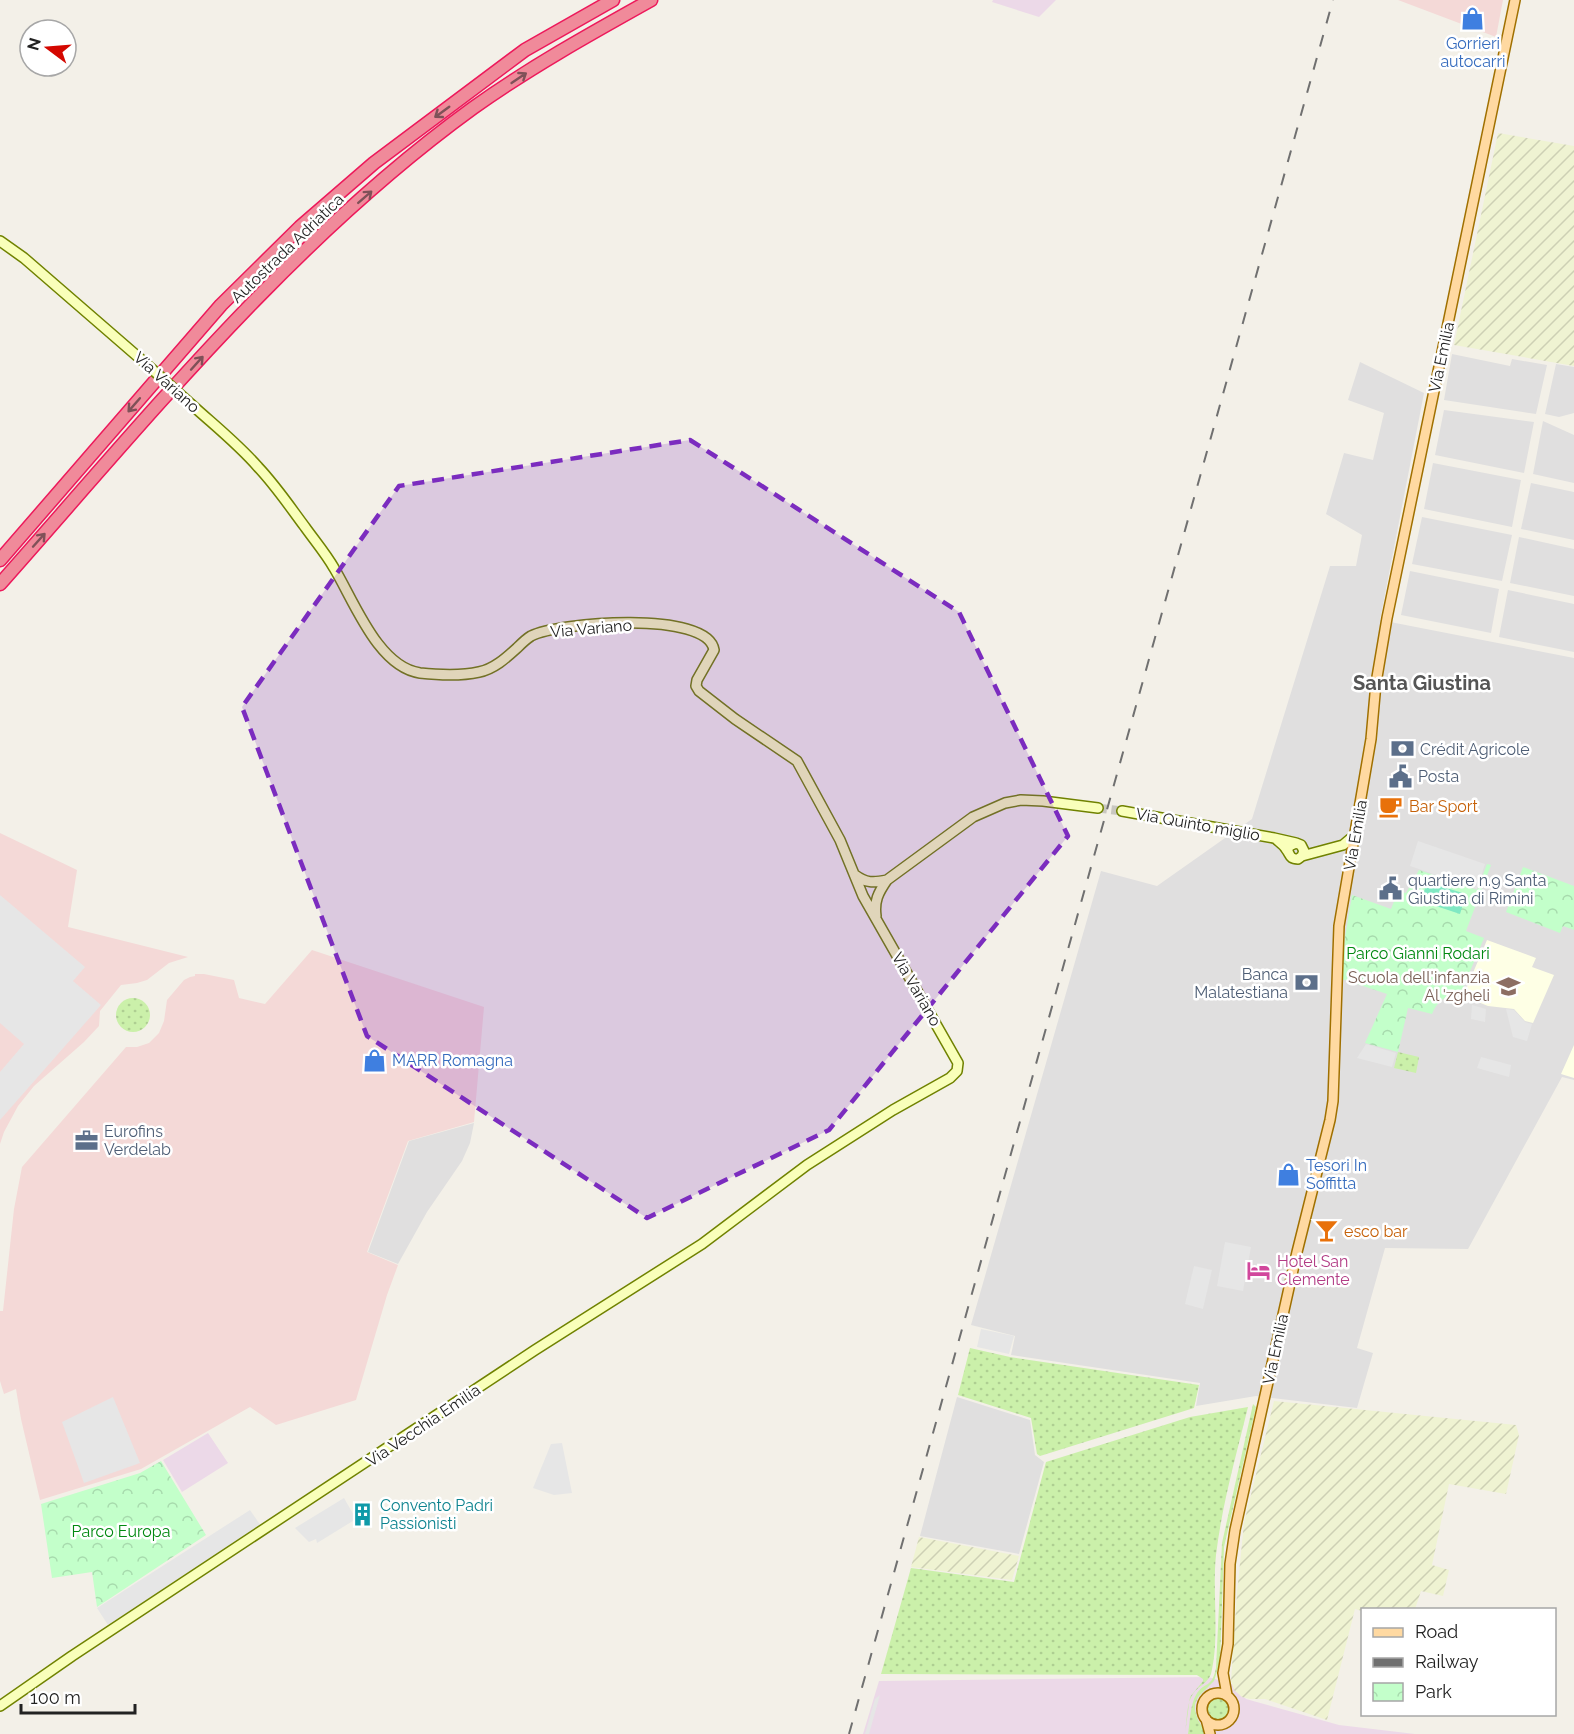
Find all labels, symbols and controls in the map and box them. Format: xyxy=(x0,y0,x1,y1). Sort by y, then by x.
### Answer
shop icon: Gorrieri autocarri xyxy=(1460,5,1486,31)
north arrow xyxy=(18,18,78,78)
place label: Gorrieri autocarri xyxy=(1440,34,1506,71)
text: N xyxy=(23,36,45,52)
one-way arrow xyxy=(510,71,527,83)
one-way arrow xyxy=(434,106,450,119)
street label: Autostrada Adriatica xyxy=(227,190,348,307)
one-way arrow xyxy=(357,190,372,204)
street label: Via Emilia xyxy=(1425,320,1458,394)
street label: Via Variano xyxy=(130,348,204,417)
one-way arrow xyxy=(190,356,204,371)
one-way arrow xyxy=(127,397,141,412)
one-way arrow xyxy=(32,533,46,548)
street label: Via Variano xyxy=(549,615,633,642)
district label: Santa Giustina xyxy=(1353,671,1491,695)
bank icon: Crédit Agricole xyxy=(1389,736,1415,762)
place label: Crédit Agricole xyxy=(1420,740,1530,759)
public building icon: Posta xyxy=(1387,763,1413,789)
place label: Posta xyxy=(1418,767,1459,786)
cafe icon: Bar Sport xyxy=(1378,793,1404,819)
place label: Bar Sport xyxy=(1409,797,1478,816)
street label: Via Emilia xyxy=(1340,798,1371,872)
street label: Via Quinto miglio xyxy=(1134,804,1261,845)
place label: quartiere n.9 Santa Giustina di Rimini xyxy=(1408,871,1546,908)
public building icon: quartiere n.9 Santa Giustina di Rimini xyxy=(1377,876,1403,902)
park label: Parco Gianni Rodari xyxy=(1346,944,1490,963)
street label: Via Variano xyxy=(888,949,945,1030)
place label: Banca Malatestiana xyxy=(1194,965,1288,1002)
place label: Scuola dell'infanzia Al 'zgheli xyxy=(1348,968,1490,1005)
bank icon: Banca Malatestiana xyxy=(1293,970,1319,996)
school or university icon: Scuola dell'infanzia Al 'zgheli xyxy=(1495,973,1521,999)
shop icon: MARR Romagna xyxy=(361,1047,387,1073)
place label: MARR Romagna xyxy=(392,1051,513,1070)
place label: Eurofins Verdelab xyxy=(104,1122,171,1159)
office icon: Eurofins Verdelab xyxy=(73,1127,99,1153)
place label: Tesori In Soffitta xyxy=(1306,1156,1367,1193)
shop icon: Tesori In Soffitta xyxy=(1275,1161,1301,1187)
bar icon: esco bar xyxy=(1313,1218,1339,1244)
place label: esco bar xyxy=(1344,1222,1408,1241)
place label: Hotel San Clemente xyxy=(1277,1252,1350,1289)
hotel icon: Hotel San Clemente xyxy=(1246,1257,1272,1283)
street label: Via Emilia xyxy=(1259,1312,1292,1386)
street label: Via Vecchia Emilia xyxy=(363,1380,484,1471)
place label: Convento Padri Passionisti xyxy=(380,1496,493,1533)
building icon: Convento Padri Passionisti xyxy=(349,1501,375,1527)
park label: Parco Europa xyxy=(72,1522,170,1541)
legend xyxy=(1361,1608,1556,1716)
text: Road xyxy=(1415,1621,1458,1642)
text: Railway xyxy=(1415,1651,1479,1672)
scale bar xyxy=(21,1677,135,1715)
text: Park xyxy=(1415,1681,1452,1702)
text: 100 m xyxy=(30,1687,81,1708)

